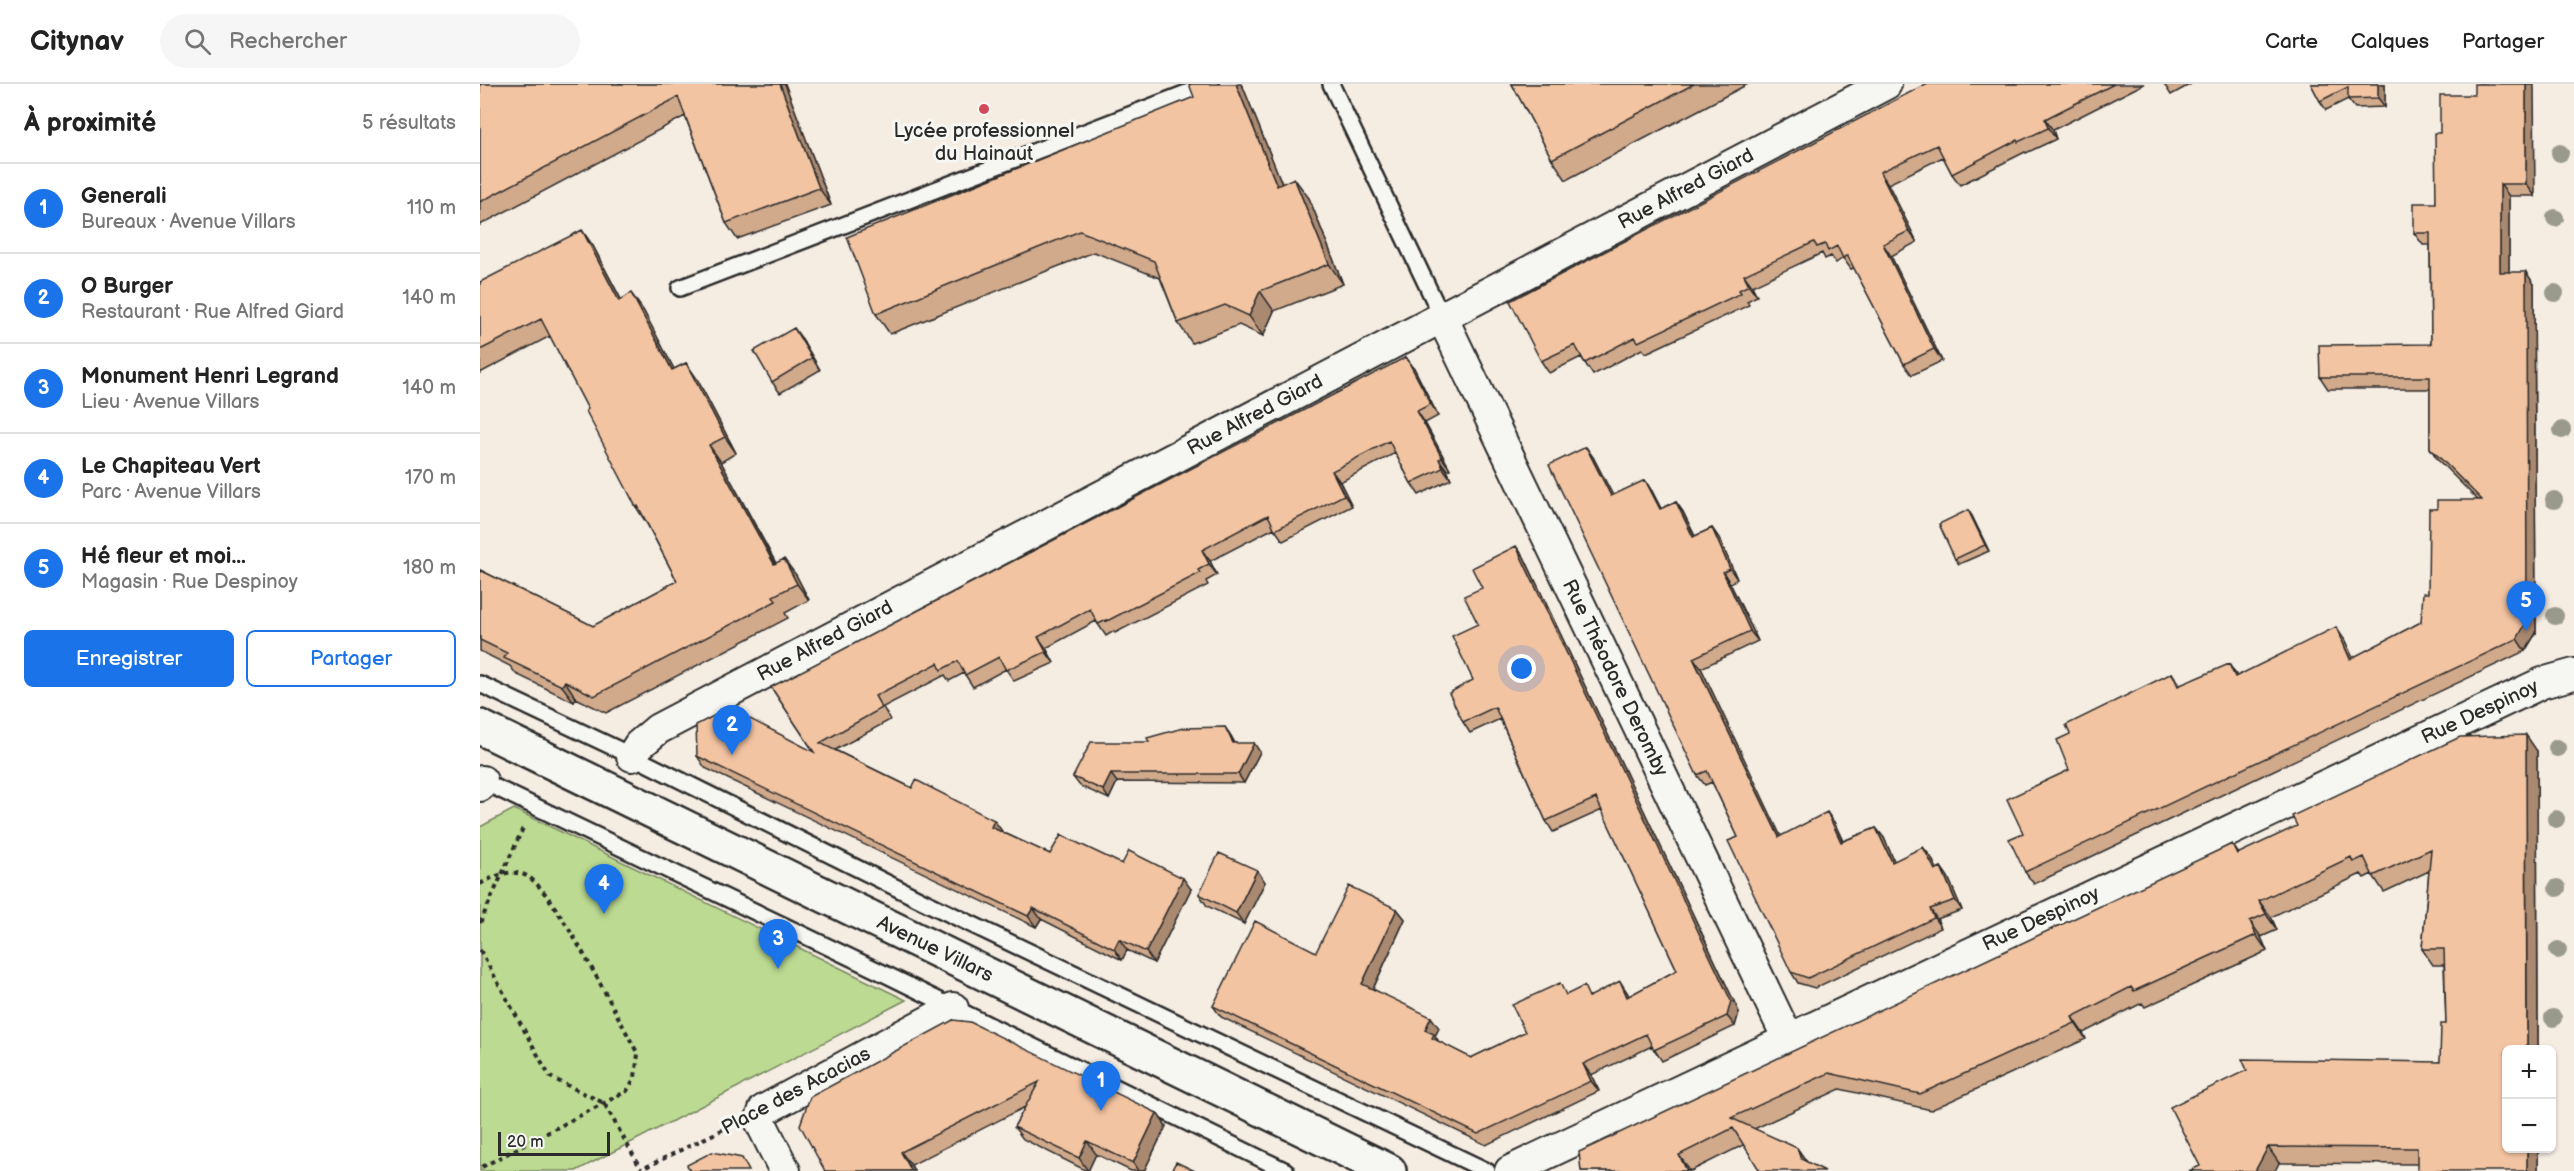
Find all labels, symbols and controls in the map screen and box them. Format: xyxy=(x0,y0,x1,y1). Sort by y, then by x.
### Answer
search box xyxy=(160,14,580,68)
text: Citynav xyxy=(30,25,124,58)
icon: search xyxy=(181,25,214,58)
text: Rechercher xyxy=(229,28,347,55)
text: Carte xyxy=(2265,29,2318,54)
text: Calques xyxy=(2351,29,2429,54)
text: Partager xyxy=(2462,29,2544,54)
marker: Lycée professionnel du Hainaut xyxy=(977,102,991,116)
text: À proximité xyxy=(24,108,156,139)
text: 5 résultats xyxy=(362,111,456,135)
place label: Lycée professionnel du Hainaut xyxy=(894,119,1074,166)
street label: Rue Alfred Giard xyxy=(1614,143,1758,235)
text: Generali xyxy=(81,183,167,210)
text: 1 xyxy=(39,196,48,220)
text: 110 m xyxy=(407,196,456,220)
text: Bureaux · Avenue Villars xyxy=(81,210,296,234)
text: O Burger xyxy=(81,273,173,300)
text: 2 xyxy=(38,286,49,310)
text: 140 m xyxy=(402,286,456,310)
text: Restaurant · Rue Alfred Giard xyxy=(81,300,344,324)
text: Monument Henri Legrand xyxy=(81,363,339,390)
street label: Rue Alfred Giard xyxy=(1183,369,1327,461)
text: 3 xyxy=(38,376,49,400)
text: 140 m xyxy=(402,376,456,400)
text: Lieu · Avenue Villars xyxy=(81,390,259,414)
text: Le Chapiteau Vert xyxy=(81,453,261,480)
text: 4 xyxy=(38,466,49,490)
text: 170 m xyxy=(405,466,456,490)
text: Parc · Avenue Villars xyxy=(81,480,261,504)
text: Hé fleur et moi... xyxy=(81,543,246,570)
text: 5 xyxy=(38,556,49,580)
text: 180 m xyxy=(403,556,456,580)
text: Magasin · Rue Despinoy xyxy=(81,570,298,594)
street label: Rue Théodore Deromby xyxy=(1557,576,1673,780)
pin: 5 xyxy=(2506,582,2546,631)
street label: Rue Alfred Giard xyxy=(753,595,897,687)
button: Enregistrer xyxy=(24,630,234,687)
button: Partager xyxy=(246,630,456,687)
your location xyxy=(1507,654,1536,683)
street label: Rue Despinoy xyxy=(2418,674,2542,750)
pin: 2 xyxy=(712,706,752,755)
pin: 4 xyxy=(584,864,624,914)
street label: Rue Despinoy xyxy=(1979,881,2103,957)
street label: Avenue Villars xyxy=(873,911,997,987)
pin: 3 xyxy=(758,920,798,969)
street label: Place des Acacias xyxy=(717,1042,875,1140)
map controls xyxy=(2502,1045,2556,1153)
button: + xyxy=(2502,1045,2556,1099)
pin: 1 xyxy=(1082,1062,1120,1111)
button: − xyxy=(2502,1099,2556,1153)
scale bar xyxy=(498,1129,610,1156)
text: 20 m xyxy=(507,1133,543,1152)

